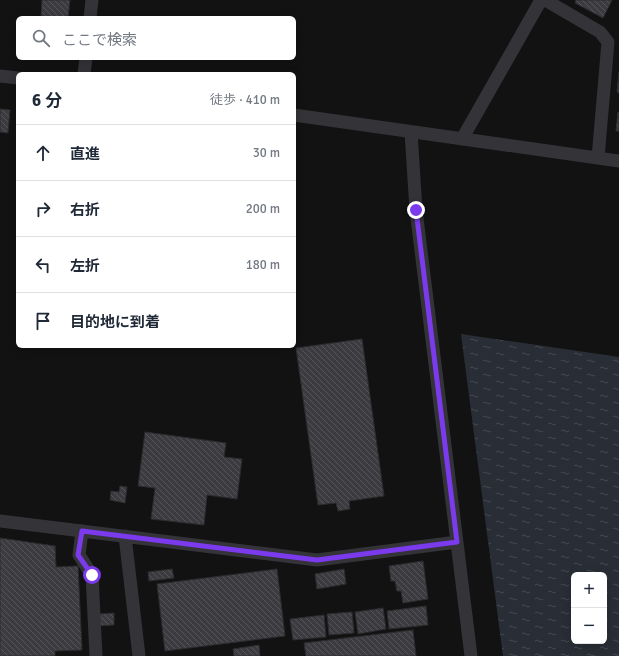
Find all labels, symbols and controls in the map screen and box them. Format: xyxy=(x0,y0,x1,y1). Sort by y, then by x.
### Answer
search box xyxy=(16,16,296,60)
icon: search xyxy=(30,27,52,49)
text: ここで検索 xyxy=(62,31,137,49)
text: 6 分 xyxy=(32,90,62,111)
text: 徒歩 · 410 m xyxy=(210,92,280,108)
icon: ahead xyxy=(32,142,54,164)
text: 直進 xyxy=(70,145,100,163)
text: 30 m xyxy=(253,145,280,161)
icon: right xyxy=(32,198,54,220)
text: 右折 xyxy=(70,201,100,219)
text: 200 m xyxy=(246,201,280,217)
route end xyxy=(407,201,425,219)
icon: left xyxy=(32,254,54,276)
text: 左折 xyxy=(70,257,100,275)
text: 180 m xyxy=(246,257,280,273)
icon: arrive xyxy=(32,310,54,332)
text: 目的地に到着 xyxy=(70,313,160,331)
route start xyxy=(83,566,101,584)
map controls xyxy=(571,572,607,644)
button: + xyxy=(571,572,607,608)
button: − xyxy=(571,608,607,644)

